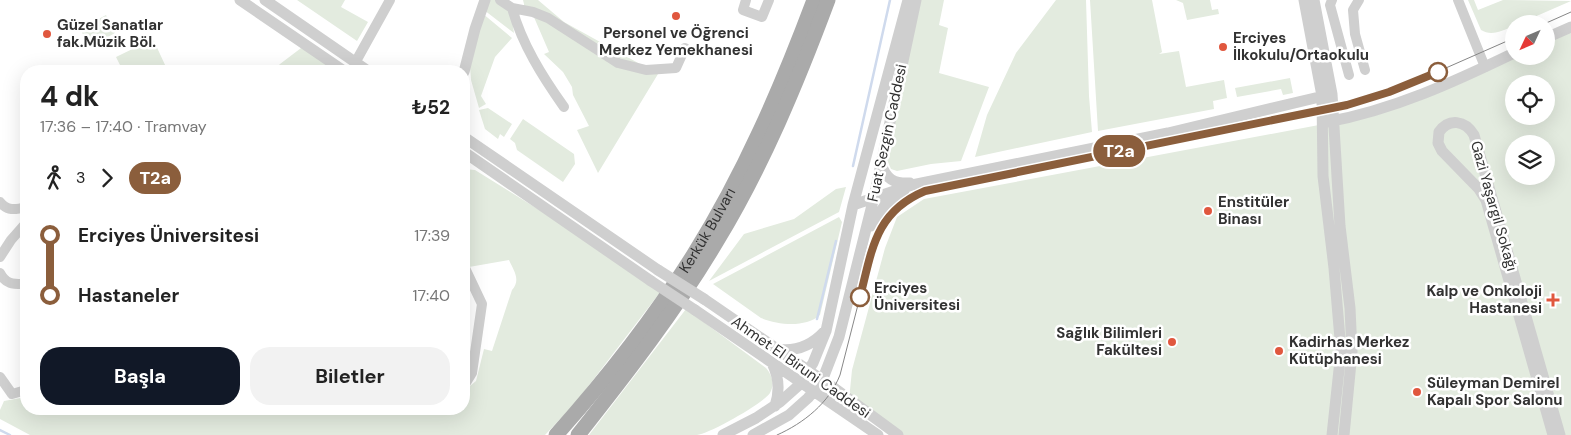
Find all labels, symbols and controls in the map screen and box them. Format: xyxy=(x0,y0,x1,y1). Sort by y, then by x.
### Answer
marker: Personel ve Öğrenci Merkez Yemekhanesi xyxy=(670,10,682,22)
place label: Güzel Sanatlar fak.Müzik Böl. xyxy=(57,15,163,52)
north arrow xyxy=(1505,15,1555,65)
map controls xyxy=(1505,15,1555,185)
place label: Personel ve Öğrenci Merkez Yemekhanesi xyxy=(599,23,753,60)
marker: Güzel Sanatlar fak.Müzik Böl. xyxy=(41,28,53,40)
place label: Erciyes İlkokulu/Ortaokulu xyxy=(1233,28,1369,65)
marker: Erciyes İlkokulu/Ortaokulu xyxy=(1217,41,1229,53)
street label: Fuat Sezgin Caddesi xyxy=(863,62,911,204)
unlabelled marker xyxy=(1428,62,1448,82)
button: locate xyxy=(1505,75,1555,125)
text: 4 dk xyxy=(40,78,99,115)
text: ₺52 xyxy=(412,95,450,120)
text: 17:36 – 17:40 · Tramvay xyxy=(40,116,207,137)
line badge: T2a xyxy=(1090,135,1148,167)
button: layers xyxy=(1505,135,1555,185)
text: T2a xyxy=(1103,139,1135,163)
street label: Gazi Yaşargil Sokağı xyxy=(1466,139,1522,273)
icon: walk xyxy=(40,164,68,192)
icon: forward xyxy=(93,164,121,192)
text: T2a xyxy=(139,166,171,190)
text: 3 xyxy=(76,167,85,188)
street label: Kerkük Bulvarı xyxy=(674,184,740,277)
place label: Enstitüler Binası xyxy=(1218,192,1289,229)
marker: Enstitüler Binası xyxy=(1202,205,1214,217)
text: Erciyes Üniversitesi xyxy=(78,223,259,248)
text: 17:39 xyxy=(414,225,450,246)
place label: Erciyes Üniversitesi xyxy=(874,278,960,315)
place label: Kalp ve Onkoloji Hastanesi xyxy=(1426,281,1542,318)
text: Hastaneler xyxy=(78,283,179,308)
text: 17:40 xyxy=(413,285,450,306)
marker: Erciyes Üniversitesi xyxy=(850,287,870,307)
marker: Kalp ve Onkoloji Hastanesi xyxy=(1546,293,1560,307)
street label: Ahmet El Biruni Caddesi xyxy=(727,311,875,423)
place label: Sağlık Bilimleri Fakültesi xyxy=(1056,323,1162,360)
place label: Kadirhas Merkez Kütüphanesi xyxy=(1289,332,1409,369)
marker: Sağlık Bilimleri Fakültesi xyxy=(1166,336,1178,348)
marker: Kadirhas Merkez Kütüphanesi xyxy=(1273,345,1285,357)
button: Başla xyxy=(40,347,240,405)
button: Biletler xyxy=(250,347,450,405)
place label: Süleyman Demirel Kapalı Spor Salonu xyxy=(1427,373,1562,410)
marker: Süleyman Demirel Kapalı Spor Salonu xyxy=(1411,386,1423,398)

